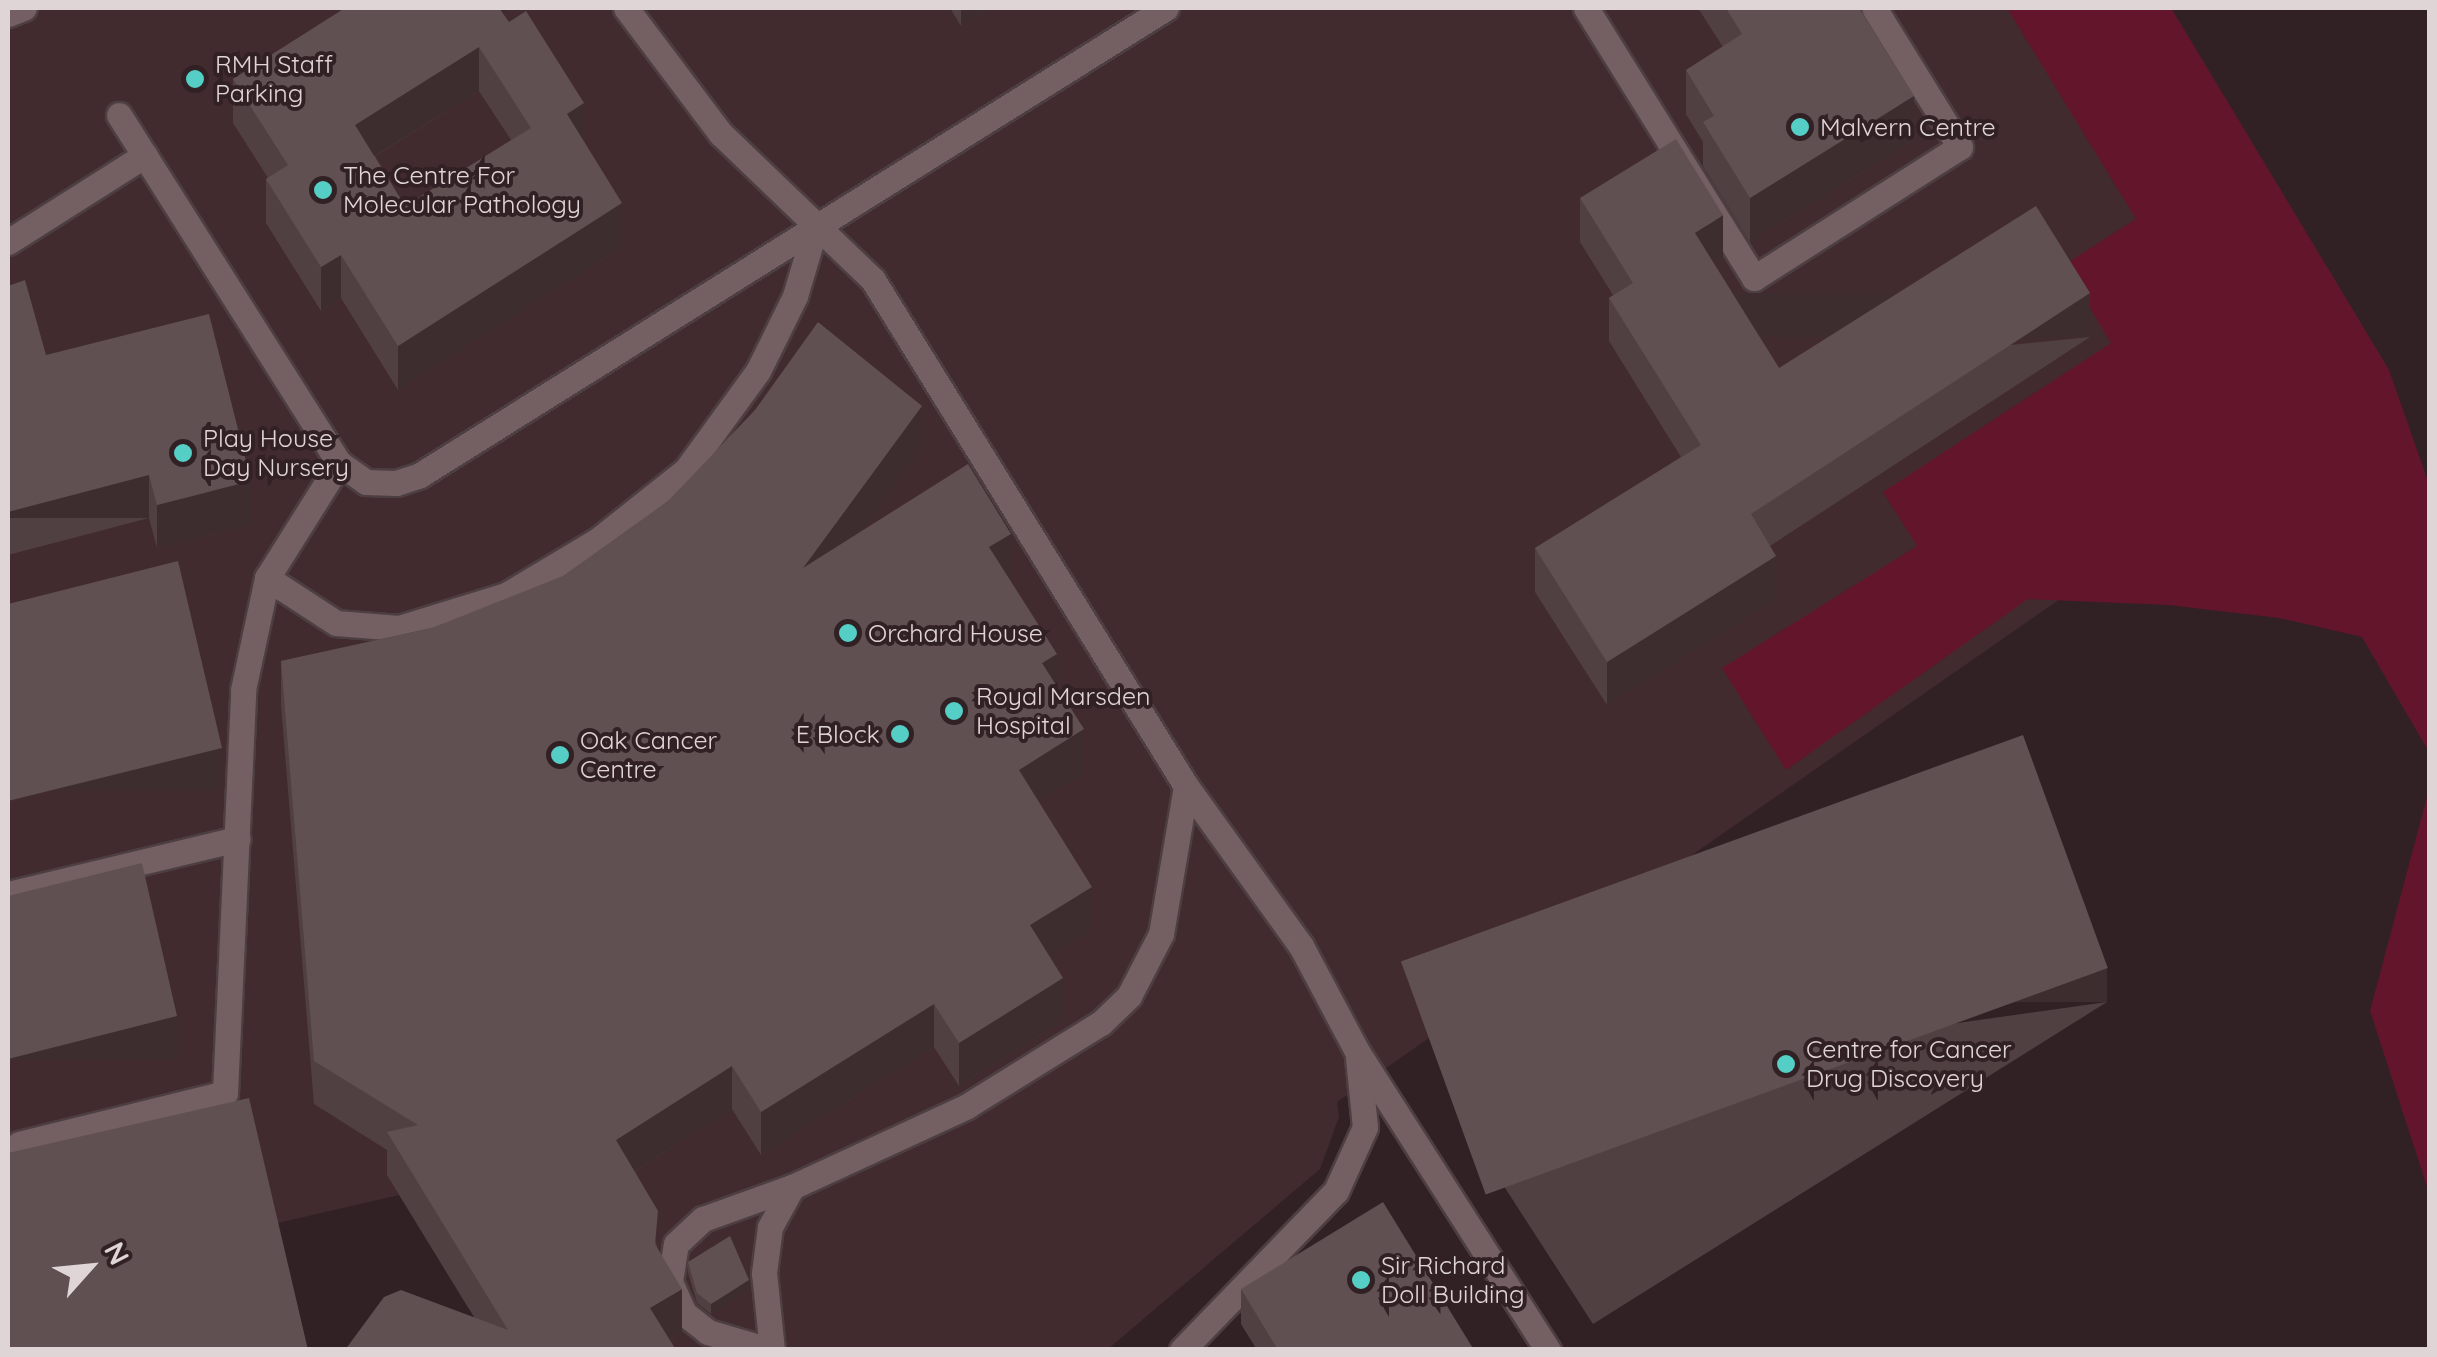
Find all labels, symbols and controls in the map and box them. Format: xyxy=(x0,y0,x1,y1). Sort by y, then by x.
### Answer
place label: RMH Staff Parking xyxy=(215,50,333,109)
marker: RMH Staff Parking xyxy=(184,68,206,90)
place label: Malvern Centre xyxy=(1820,112,1996,142)
marker: Malvern Centre xyxy=(1789,116,1811,138)
place label: The Centre For Molecular Pathology xyxy=(343,161,581,220)
marker: The Centre For Molecular Pathology xyxy=(312,179,334,201)
place label: Play House Day Nursery xyxy=(203,424,349,483)
marker: Play House Day Nursery xyxy=(172,442,194,464)
place label: Orchard House xyxy=(868,618,1043,648)
marker: Orchard House xyxy=(837,622,859,644)
place label: Royal Marsden Hospital xyxy=(976,682,1151,741)
marker: Royal Marsden Hospital xyxy=(941,698,967,724)
place label: E Block xyxy=(796,719,880,749)
marker: E Block xyxy=(889,723,911,745)
place label: Oak Cancer Centre xyxy=(580,726,717,785)
marker: Oak Cancer Centre xyxy=(549,744,571,766)
place label: Centre for Cancer Drug Discovery xyxy=(1806,1035,2012,1094)
marker: Centre for Cancer Drug Discovery xyxy=(1775,1053,1797,1075)
north arrow xyxy=(40,1217,140,1317)
text: N xyxy=(97,1236,137,1270)
place label: Sir Richard Doll Building xyxy=(1381,1251,1524,1310)
marker: Sir Richard Doll Building xyxy=(1350,1269,1372,1291)

